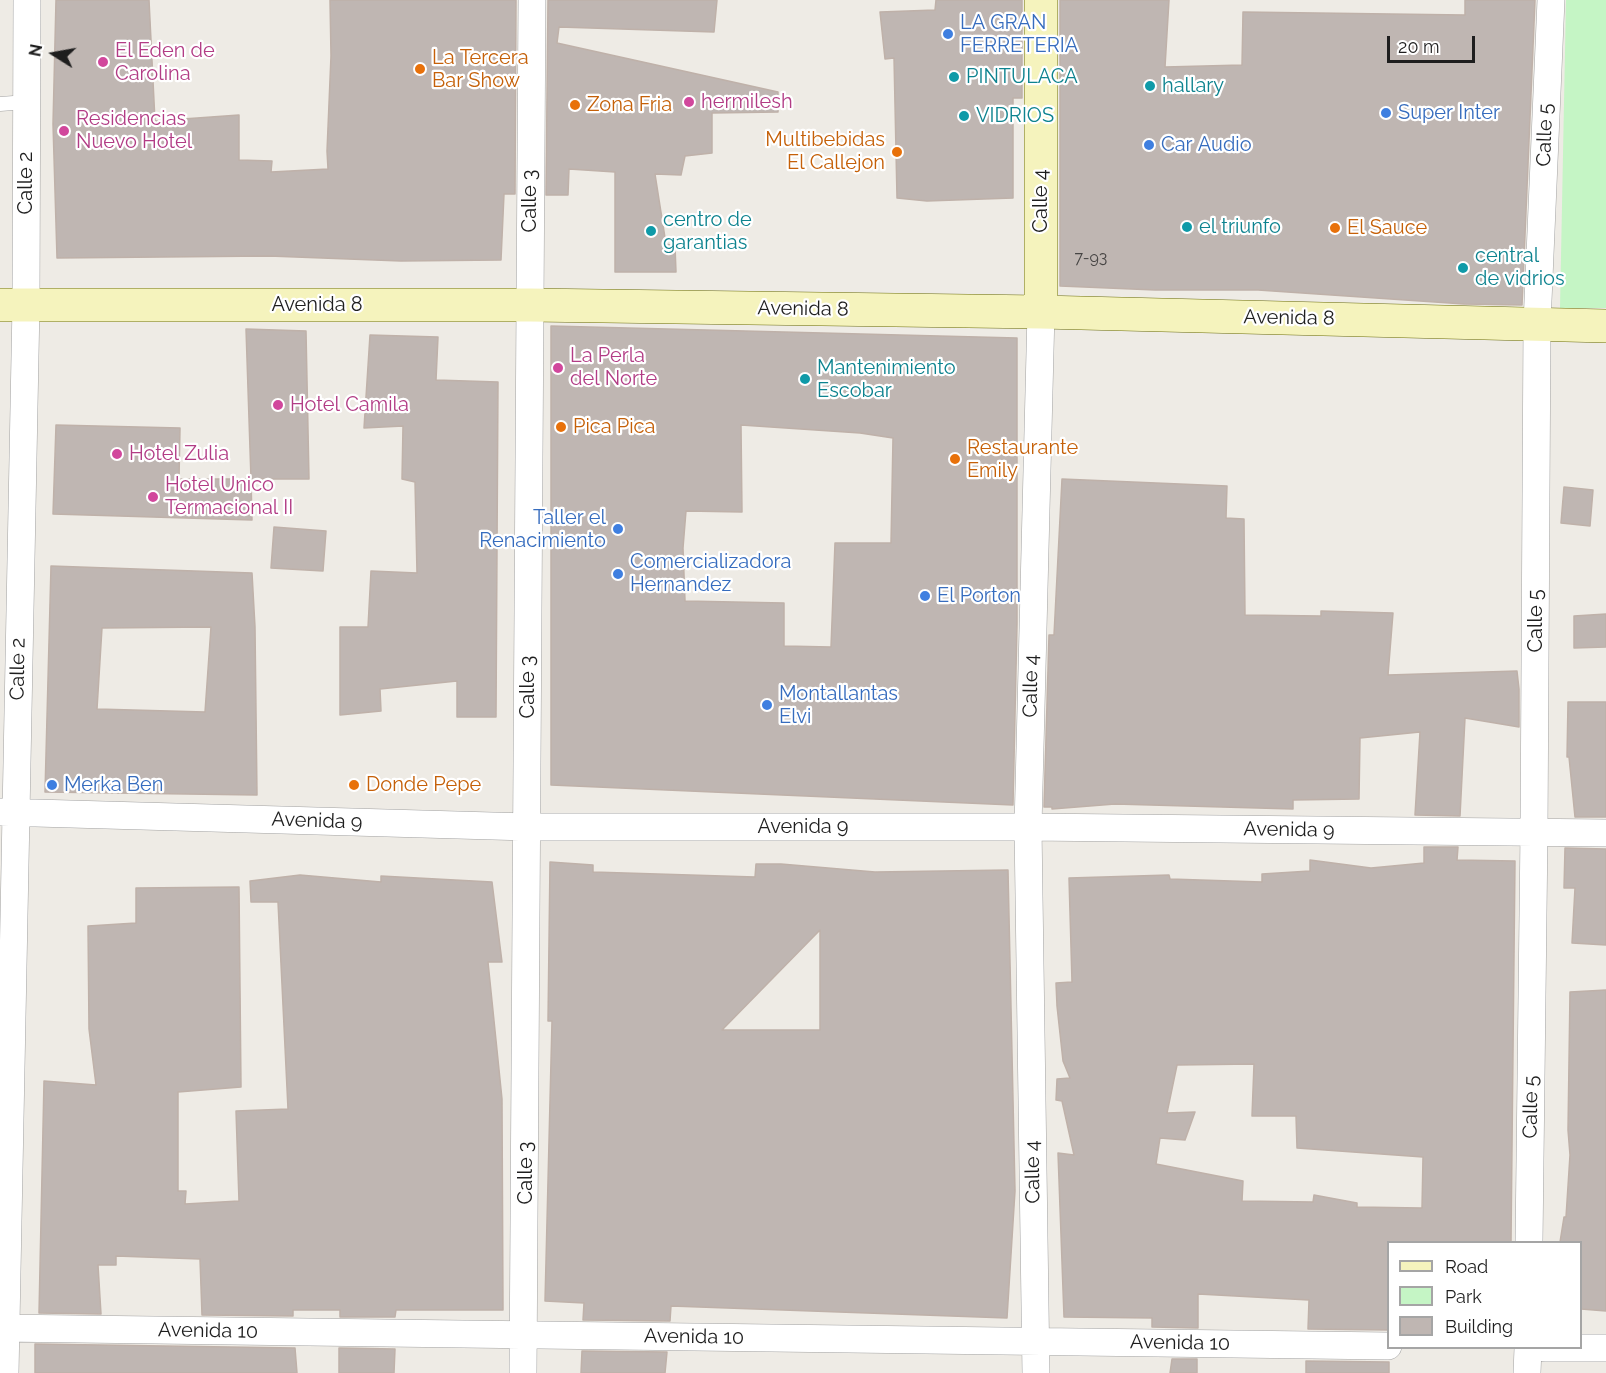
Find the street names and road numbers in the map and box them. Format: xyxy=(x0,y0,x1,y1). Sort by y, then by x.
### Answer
street label: Calle 5 xyxy=(1532,103,1558,167)
street label: Calle 2 xyxy=(14,152,38,214)
street label: Calle 3 xyxy=(518,169,542,233)
street label: Calle 4 xyxy=(1029,169,1053,233)
street label: Avenida 8 xyxy=(271,293,363,317)
street label: Avenida 8 xyxy=(757,296,849,322)
street label: Avenida 8 xyxy=(1243,305,1335,331)
street label: Calle 5 xyxy=(1524,589,1548,653)
street label: Calle 2 xyxy=(5,637,31,701)
street label: Calle 4 xyxy=(1018,654,1044,718)
street label: Calle 3 xyxy=(516,655,540,719)
street label: Avenida 9 xyxy=(271,807,363,835)
street label: Avenida 9 xyxy=(757,815,849,839)
street label: Avenida 9 xyxy=(1243,817,1335,843)
street label: Calle 5 xyxy=(1518,1075,1544,1139)
street label: Calle 4 xyxy=(1020,1140,1046,1204)
street label: Calle 3 xyxy=(514,1141,538,1205)
street label: Avenida 10 xyxy=(158,1318,258,1344)
street label: Avenida 10 xyxy=(644,1324,744,1350)
street label: Avenida 10 xyxy=(1130,1330,1230,1356)

